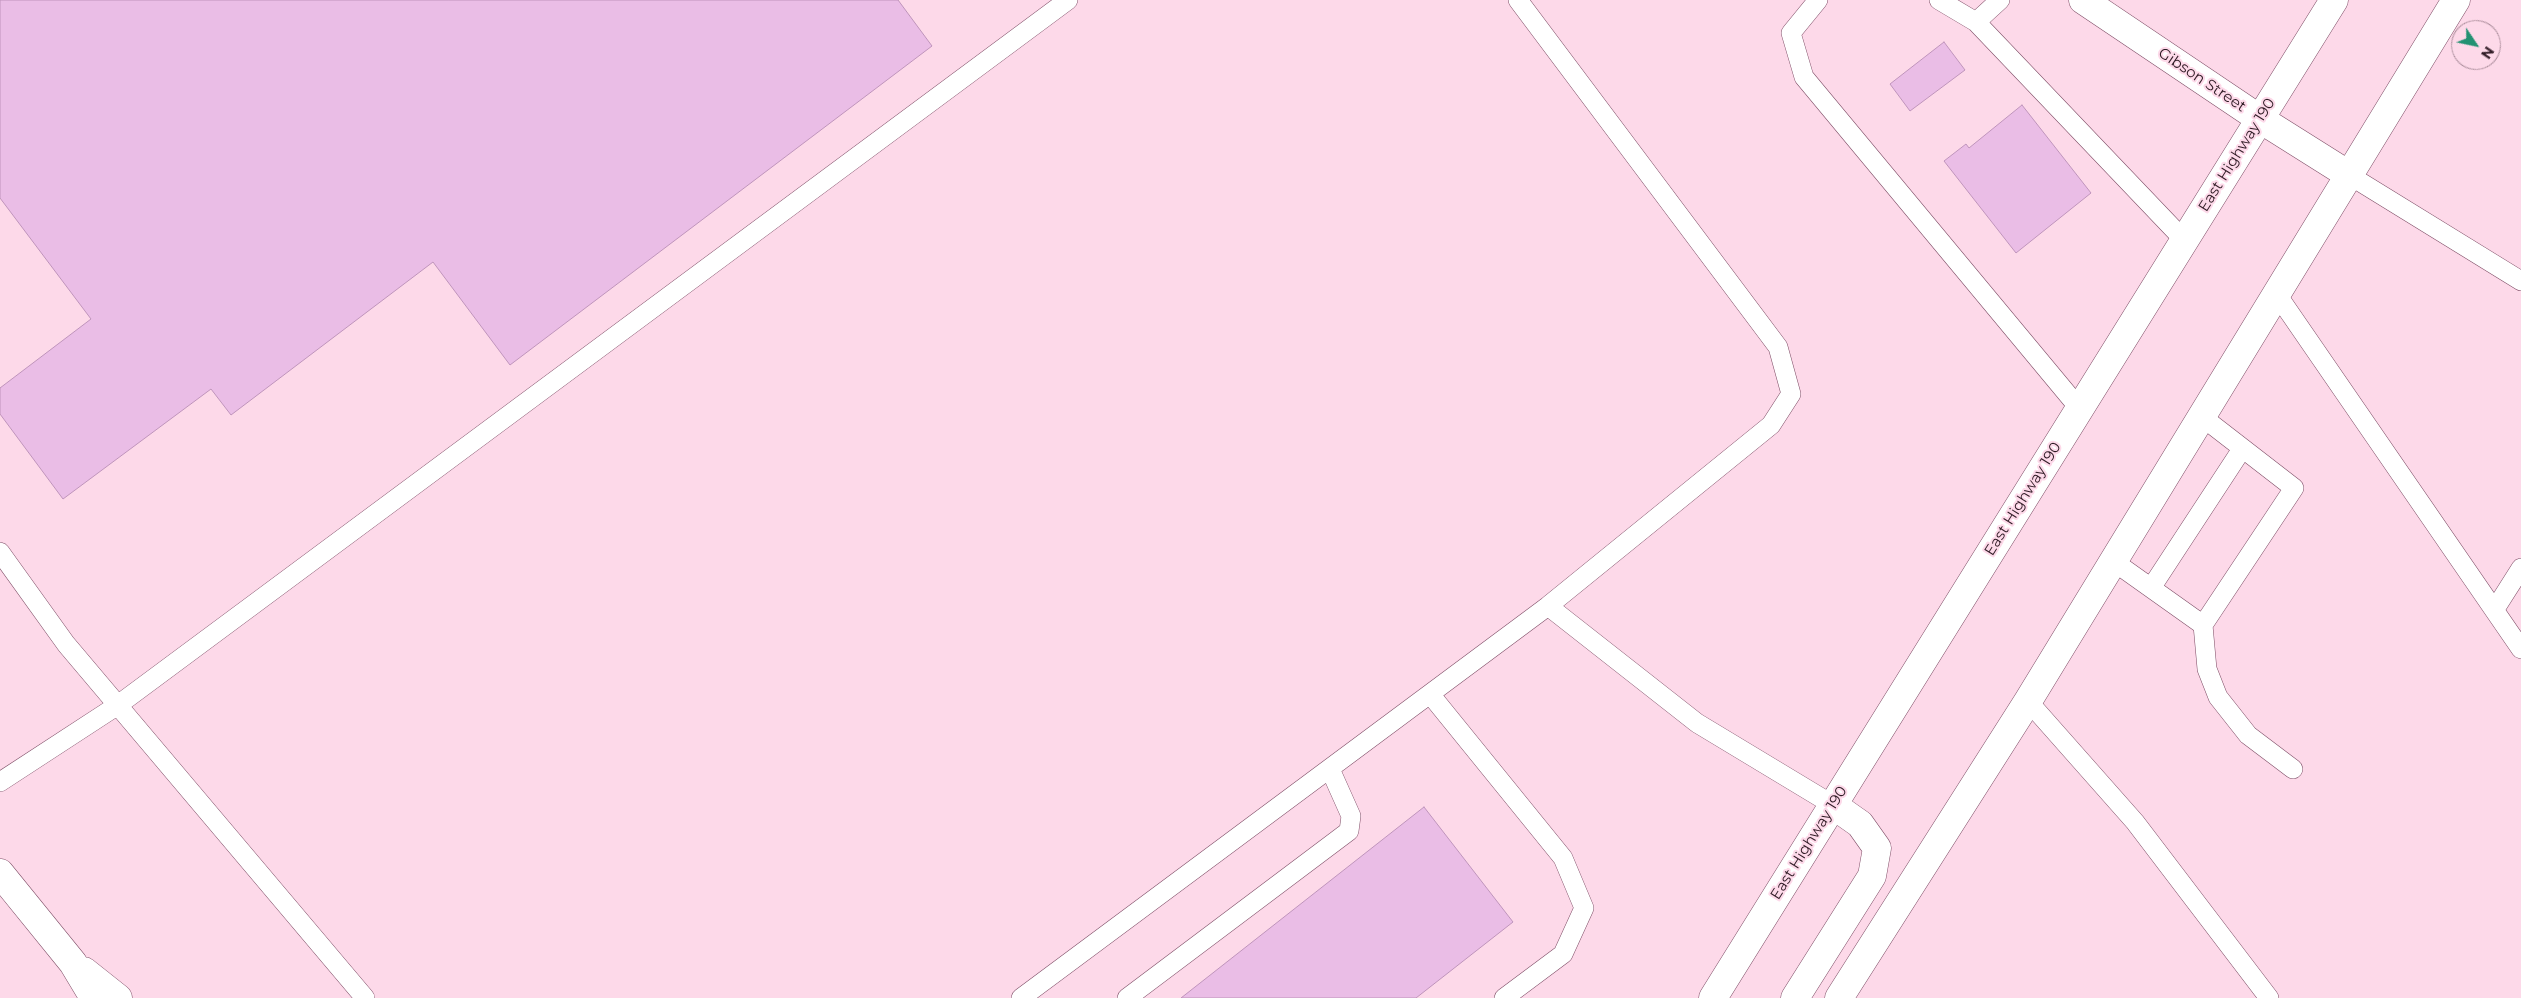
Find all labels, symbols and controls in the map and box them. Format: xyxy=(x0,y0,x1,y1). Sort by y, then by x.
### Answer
north arrow xyxy=(2451,20,2501,70)
text: N xyxy=(2477,43,2498,63)
street label: Gibson Street xyxy=(2155,44,2249,116)
street label: East Highway 190 xyxy=(2195,95,2279,215)
street label: East Highway 190 xyxy=(1981,439,2065,559)
street label: East Highway 190 xyxy=(1767,783,1851,903)

